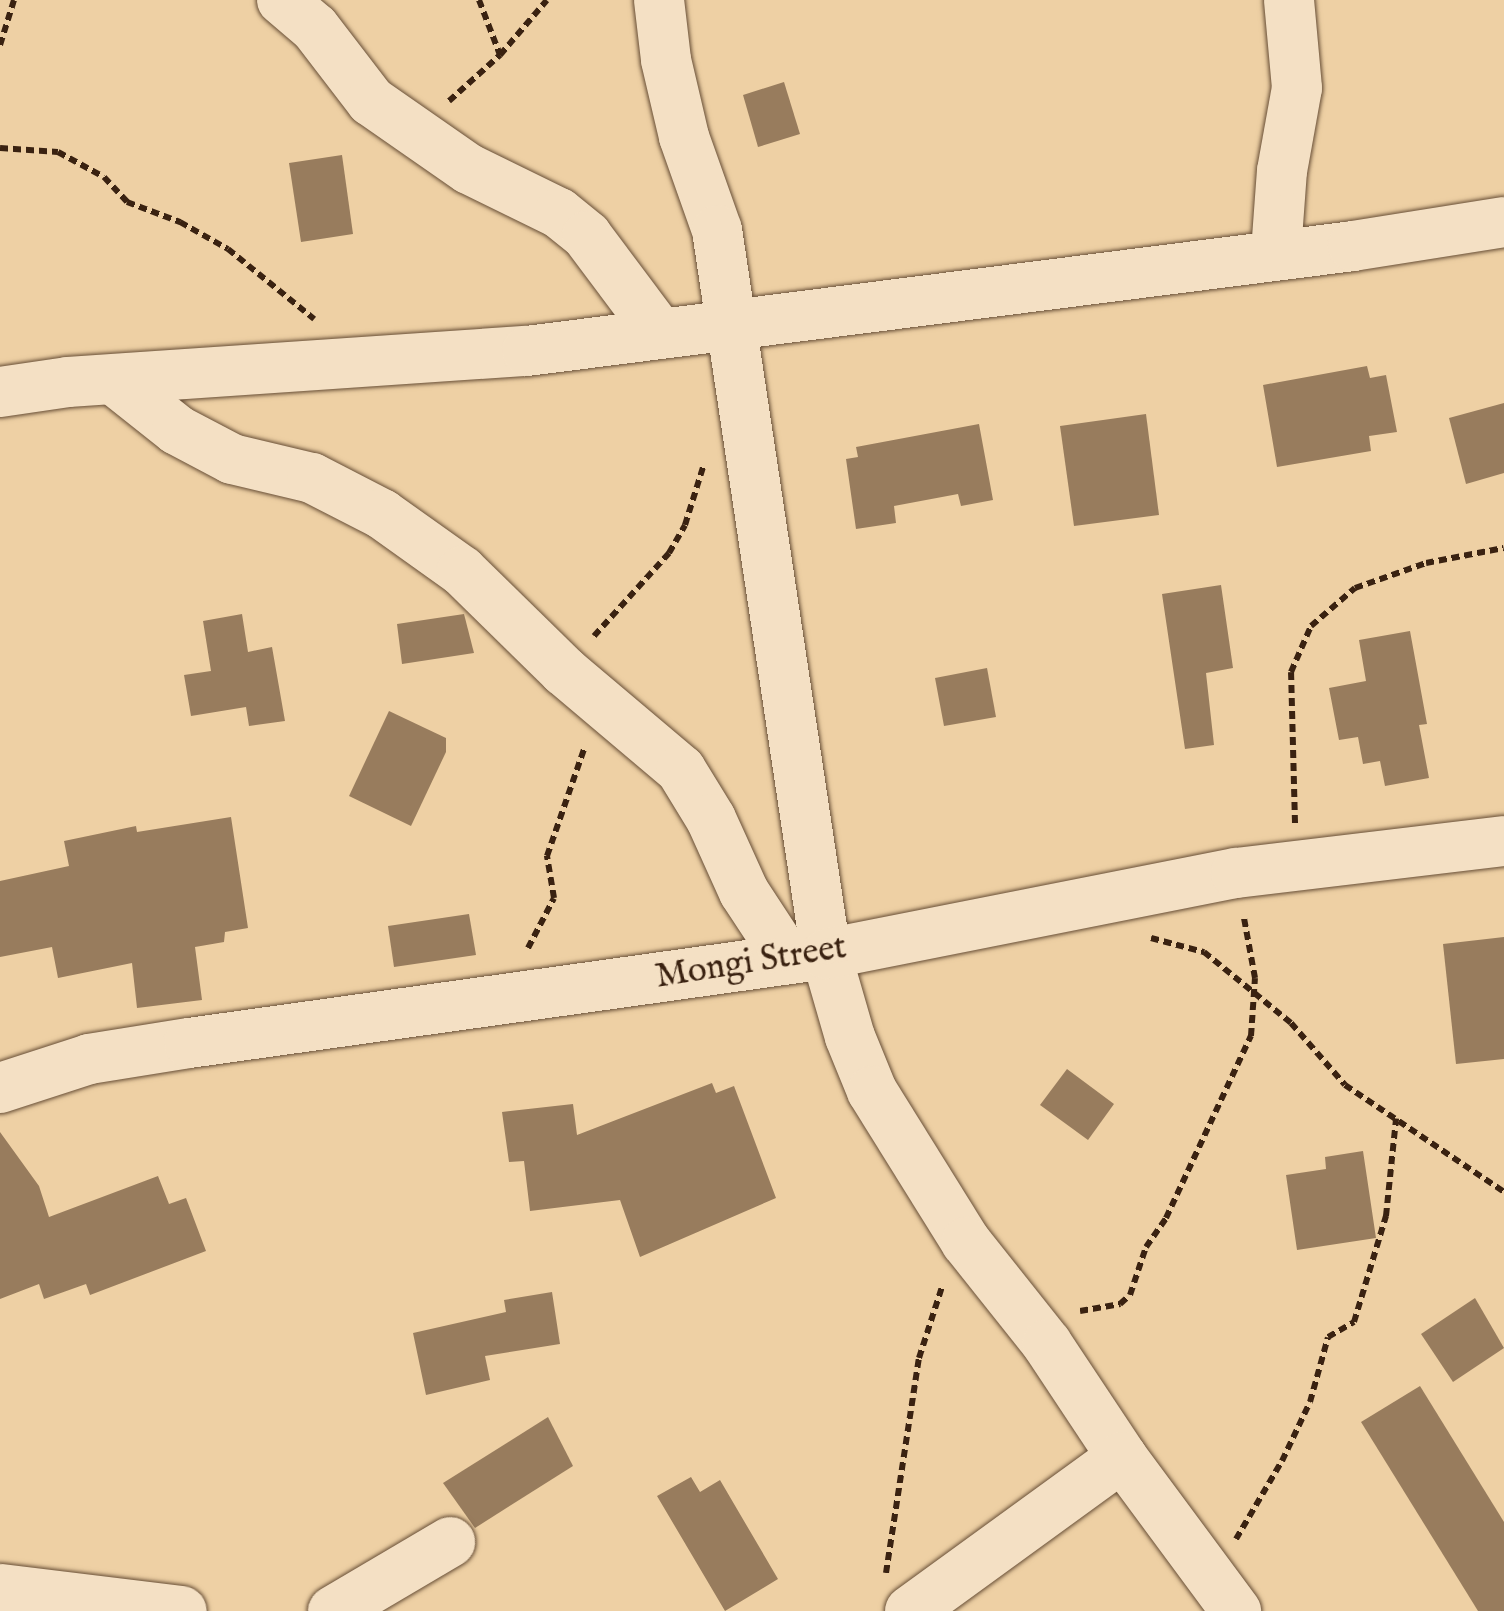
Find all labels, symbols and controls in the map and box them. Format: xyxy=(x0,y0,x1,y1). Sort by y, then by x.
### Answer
street label: Mongi Street xyxy=(652,927,850,999)

